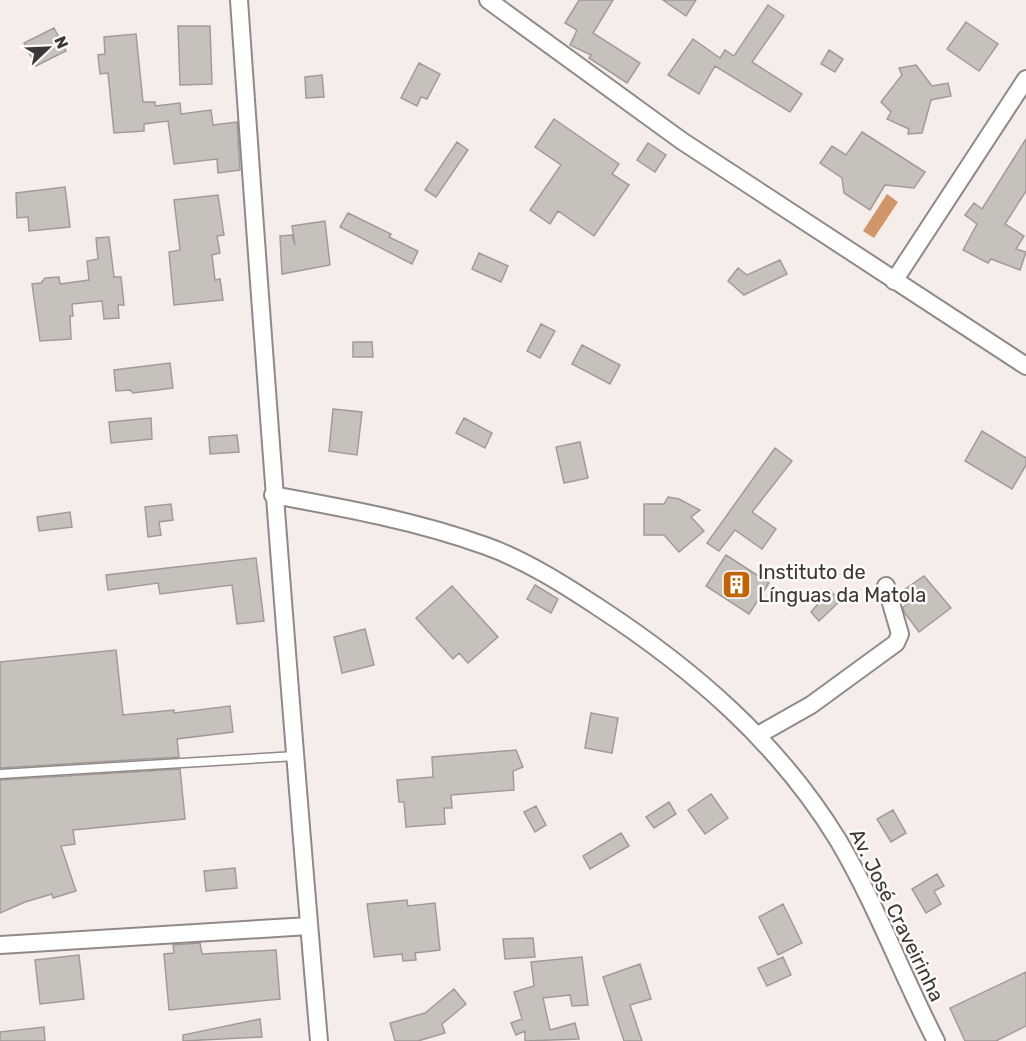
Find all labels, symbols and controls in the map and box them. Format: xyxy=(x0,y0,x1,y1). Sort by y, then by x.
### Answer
north arrow xyxy=(18,18,78,78)
text: N xyxy=(50,33,72,51)
place label: Instituto de Línguas da Matola xyxy=(758,560,926,607)
building icon: Instituto de Línguas da Matola xyxy=(721,568,753,600)
street label: Av. José Craveirinha xyxy=(845,825,949,1005)

